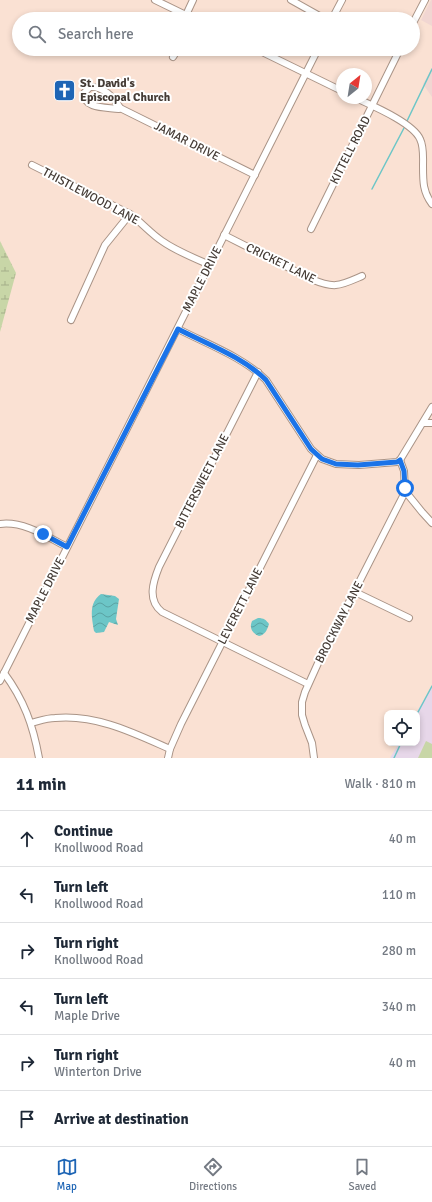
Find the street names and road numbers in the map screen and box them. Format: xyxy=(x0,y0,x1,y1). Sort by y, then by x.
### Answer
street label: KITTELL ROAD xyxy=(327,113,374,187)
street label: JAMAR DRIVE xyxy=(151,119,222,164)
street label: THISTLEWOOD LANE xyxy=(40,165,142,228)
street label: CRICKET LANE xyxy=(243,240,318,287)
street label: MAPLE DRIVE xyxy=(180,244,225,315)
street label: BITTERSWEET LANE xyxy=(172,431,233,531)
street label: MAPLE DRIVE xyxy=(23,555,68,626)
street label: LEVERETT LANE xyxy=(215,565,266,647)
street label: BROCKWAY LANE xyxy=(312,578,367,666)

